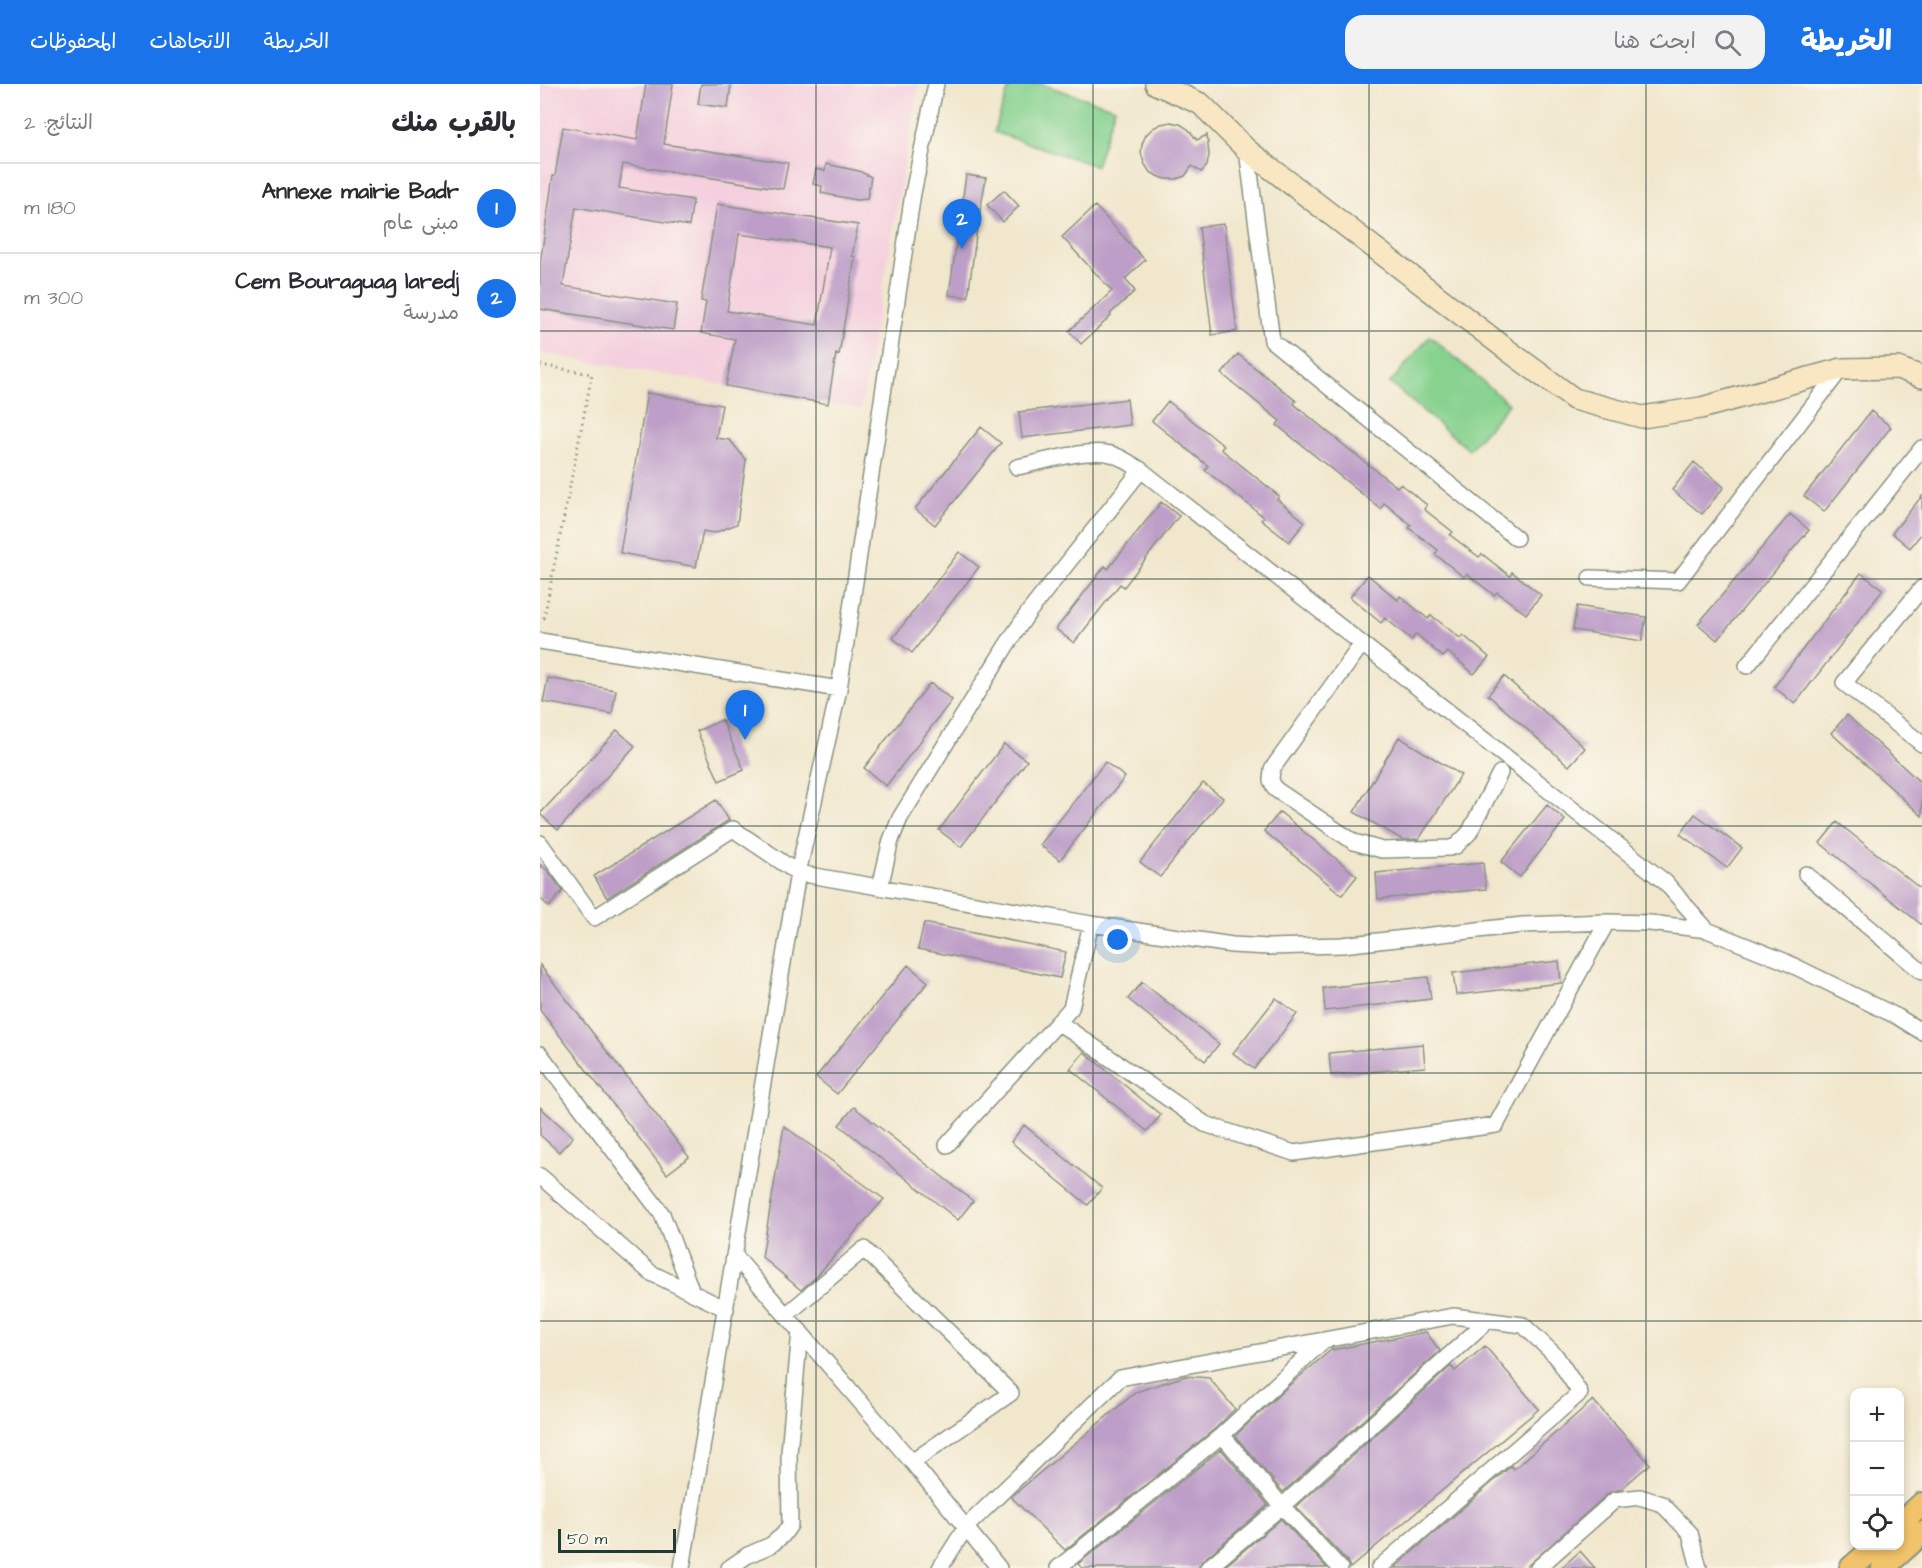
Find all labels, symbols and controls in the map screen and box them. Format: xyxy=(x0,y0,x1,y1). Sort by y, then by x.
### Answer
search box xyxy=(1345,15,1765,69)
text: الخريطة xyxy=(1801,22,1892,61)
text: ابحث هنا xyxy=(1614,26,1696,57)
icon: search xyxy=(1711,26,1744,59)
text: المحفوظات xyxy=(30,27,116,56)
text: الاتجاهات xyxy=(149,27,231,56)
text: الخريطة xyxy=(264,27,329,56)
text: بالقرب منك xyxy=(392,105,516,141)
text: النتائج: 2 xyxy=(24,109,93,137)
text: Annexe mairie Badr xyxy=(262,176,459,207)
text: 180 m xyxy=(24,194,76,222)
text: 1 xyxy=(495,194,498,222)
pin: 2 xyxy=(942,200,982,249)
text: مبنى عام xyxy=(382,209,459,237)
text: Cem Bouraguag laredj xyxy=(235,266,459,297)
text: 300 m xyxy=(24,284,83,312)
text: 2 xyxy=(491,284,502,312)
text: مدرسة xyxy=(403,299,459,327)
pin: 1 xyxy=(726,690,764,740)
your location xyxy=(1103,925,1132,954)
map controls xyxy=(1850,1388,1904,1550)
button: + xyxy=(1850,1388,1904,1442)
button: − xyxy=(1850,1442,1904,1496)
button: locate xyxy=(1850,1496,1904,1550)
scale bar xyxy=(558,1526,676,1554)
text: 50 m xyxy=(567,1528,607,1550)

